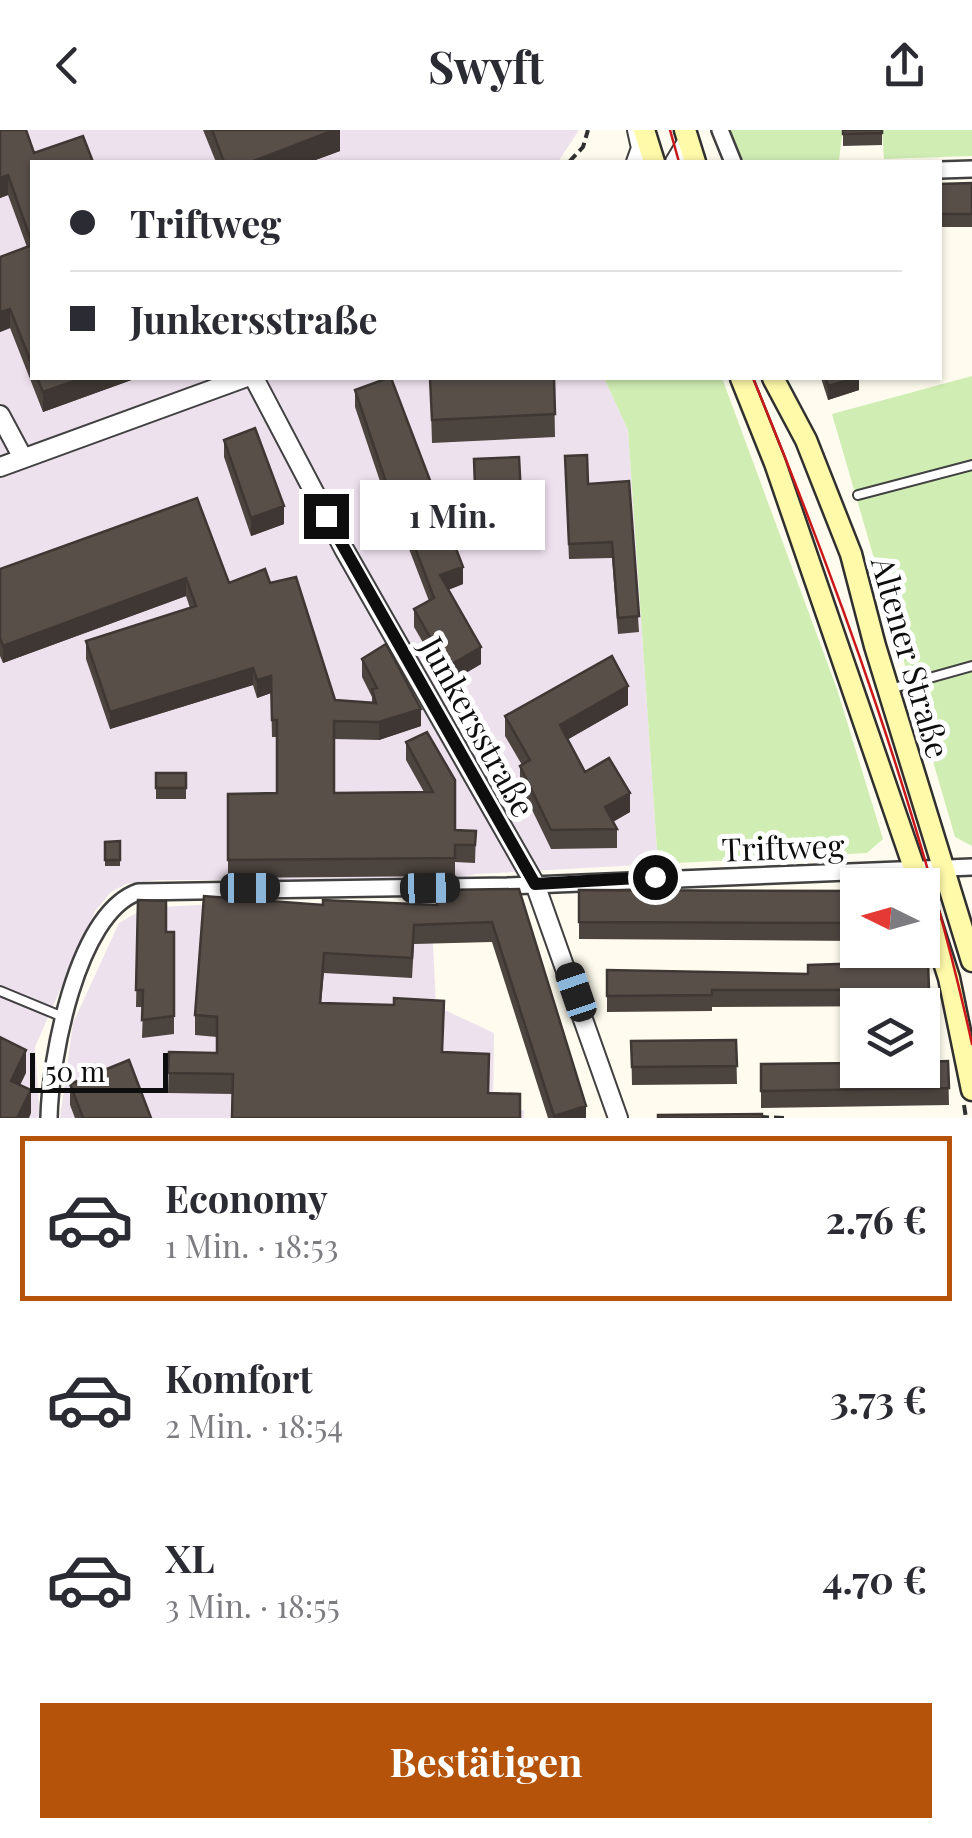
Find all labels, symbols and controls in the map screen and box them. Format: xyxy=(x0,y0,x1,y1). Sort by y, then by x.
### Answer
text: Swyft xyxy=(428,35,544,95)
icon: back xyxy=(40,38,95,93)
icon: share xyxy=(877,38,932,93)
text: Triftweg xyxy=(130,197,281,248)
text: Junkersstraße xyxy=(130,293,378,344)
callout: 1 Min. xyxy=(361,481,546,551)
text: 1 Min. xyxy=(409,493,496,536)
route end xyxy=(304,494,349,539)
street label: Altener Straße xyxy=(862,550,961,763)
street label: Junkersstraße xyxy=(411,627,546,824)
street label: Triftweg xyxy=(721,822,845,870)
route start xyxy=(633,855,678,900)
north arrow xyxy=(840,868,940,968)
map controls xyxy=(840,868,940,1088)
car xyxy=(400,872,460,904)
car xyxy=(220,873,280,903)
car xyxy=(552,959,600,1025)
button: layers xyxy=(840,988,940,1088)
scale bar xyxy=(30,1048,168,1093)
text: 50 m xyxy=(45,1052,105,1089)
text: Economy xyxy=(165,1172,328,1223)
icon: car xyxy=(45,1174,135,1264)
text: 2.76 € xyxy=(826,1193,927,1244)
text: 1 Min. · 18:53 xyxy=(165,1223,338,1266)
text: Komfort xyxy=(165,1352,313,1403)
icon: car xyxy=(45,1354,135,1444)
text: 3.73 € xyxy=(830,1373,927,1424)
text: 2 Min. · 18:54 xyxy=(165,1403,343,1446)
text: XL xyxy=(165,1532,214,1583)
icon: car xyxy=(45,1534,135,1624)
text: 4.70 € xyxy=(822,1553,927,1604)
text: 3 Min. · 18:55 xyxy=(165,1583,340,1626)
button: Bestätigen xyxy=(40,1703,932,1818)

